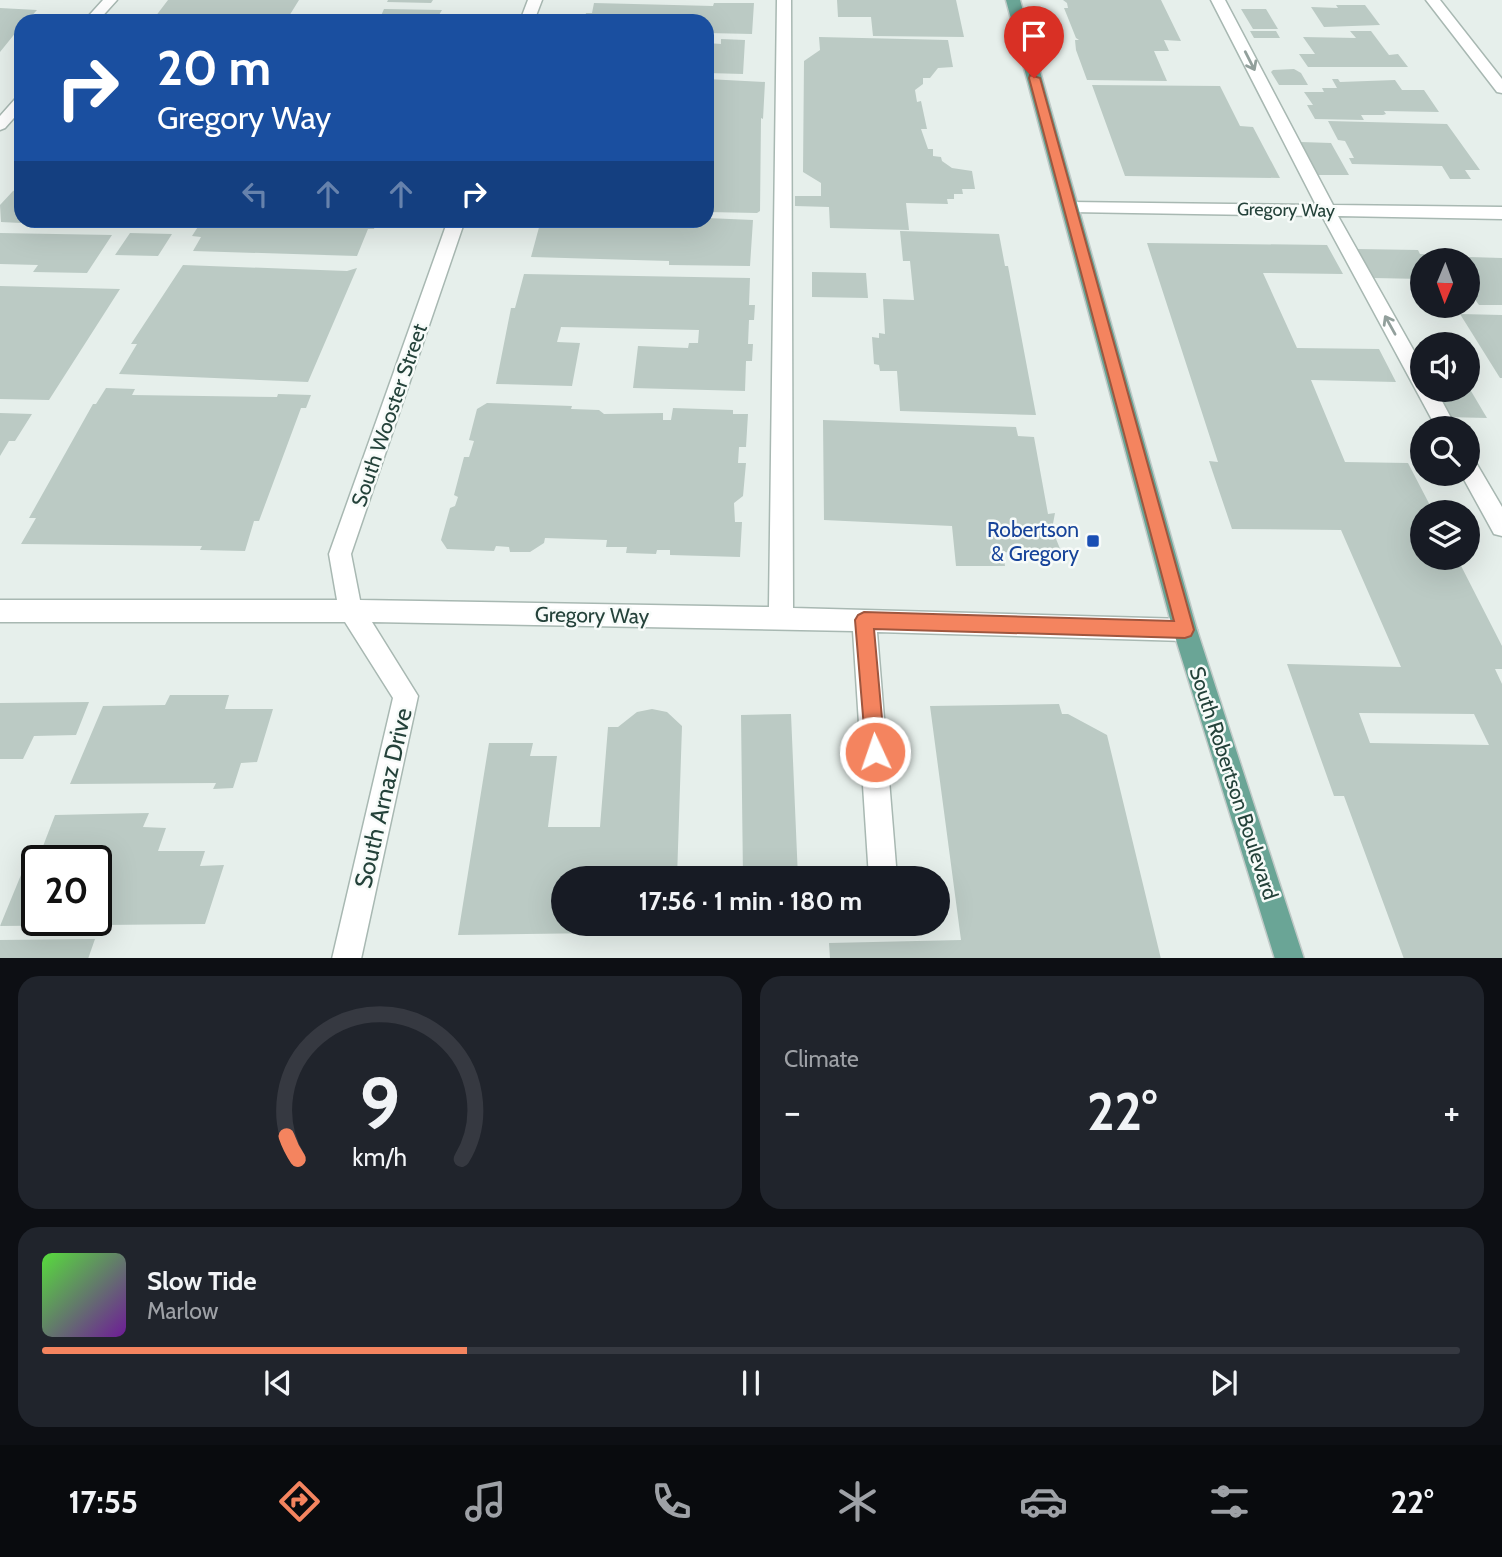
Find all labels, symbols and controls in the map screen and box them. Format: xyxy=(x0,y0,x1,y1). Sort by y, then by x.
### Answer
pin xyxy=(1004,6,1064,78)
icon: arrive xyxy=(1015,17,1053,55)
text: 20 m xyxy=(157,38,271,97)
icon: right xyxy=(42,42,133,133)
one-way arrow xyxy=(1243,50,1257,70)
text: Gregory Way xyxy=(157,98,331,137)
icon: left xyxy=(236,175,274,213)
icon: ahead xyxy=(309,175,347,213)
icon: ahead xyxy=(382,175,420,213)
icon: right xyxy=(455,175,493,213)
street label: Gregory Way xyxy=(1237,198,1335,222)
north arrow xyxy=(1410,248,1480,318)
map controls xyxy=(1410,248,1480,570)
one-way arrow xyxy=(1383,315,1396,336)
street label: South Wooster Street xyxy=(346,320,432,510)
button: sound xyxy=(1410,332,1480,402)
button: search xyxy=(1410,416,1480,486)
button: layers xyxy=(1410,500,1480,570)
place label: Robertson & Gregory xyxy=(987,517,1079,566)
marker: Robertson & Gregory xyxy=(1085,533,1101,549)
street label: Gregory Way xyxy=(535,602,650,629)
street label: South Robertson Boulevard xyxy=(1184,663,1284,903)
street label: South Arnaz Drive xyxy=(348,705,418,891)
position arrow xyxy=(838,715,912,789)
speed limit sign: 20 xyxy=(21,845,112,936)
text: 17:56 · 1 min · 180 m xyxy=(639,885,862,917)
text: Climate xyxy=(784,1045,859,1073)
text: 9 xyxy=(360,1059,400,1147)
text: 22° xyxy=(1087,1080,1157,1143)
text: − xyxy=(784,1088,801,1135)
text: + xyxy=(1443,1088,1460,1135)
text: km/h xyxy=(353,1141,407,1171)
text: Slow Tide xyxy=(147,1265,257,1297)
text: Marlow xyxy=(147,1297,218,1325)
icon: previous xyxy=(259,1364,297,1402)
icon: pause xyxy=(732,1364,770,1402)
icon: next xyxy=(1205,1364,1243,1402)
icon: directions xyxy=(275,1477,324,1526)
icon: music xyxy=(461,1477,510,1526)
icon: phone xyxy=(647,1477,696,1526)
icon: climate xyxy=(833,1477,882,1526)
icon: car xyxy=(1019,1477,1068,1526)
icon: filters xyxy=(1205,1477,1254,1526)
text: 17:55 xyxy=(68,1482,138,1521)
text: 22° xyxy=(1390,1482,1434,1521)

